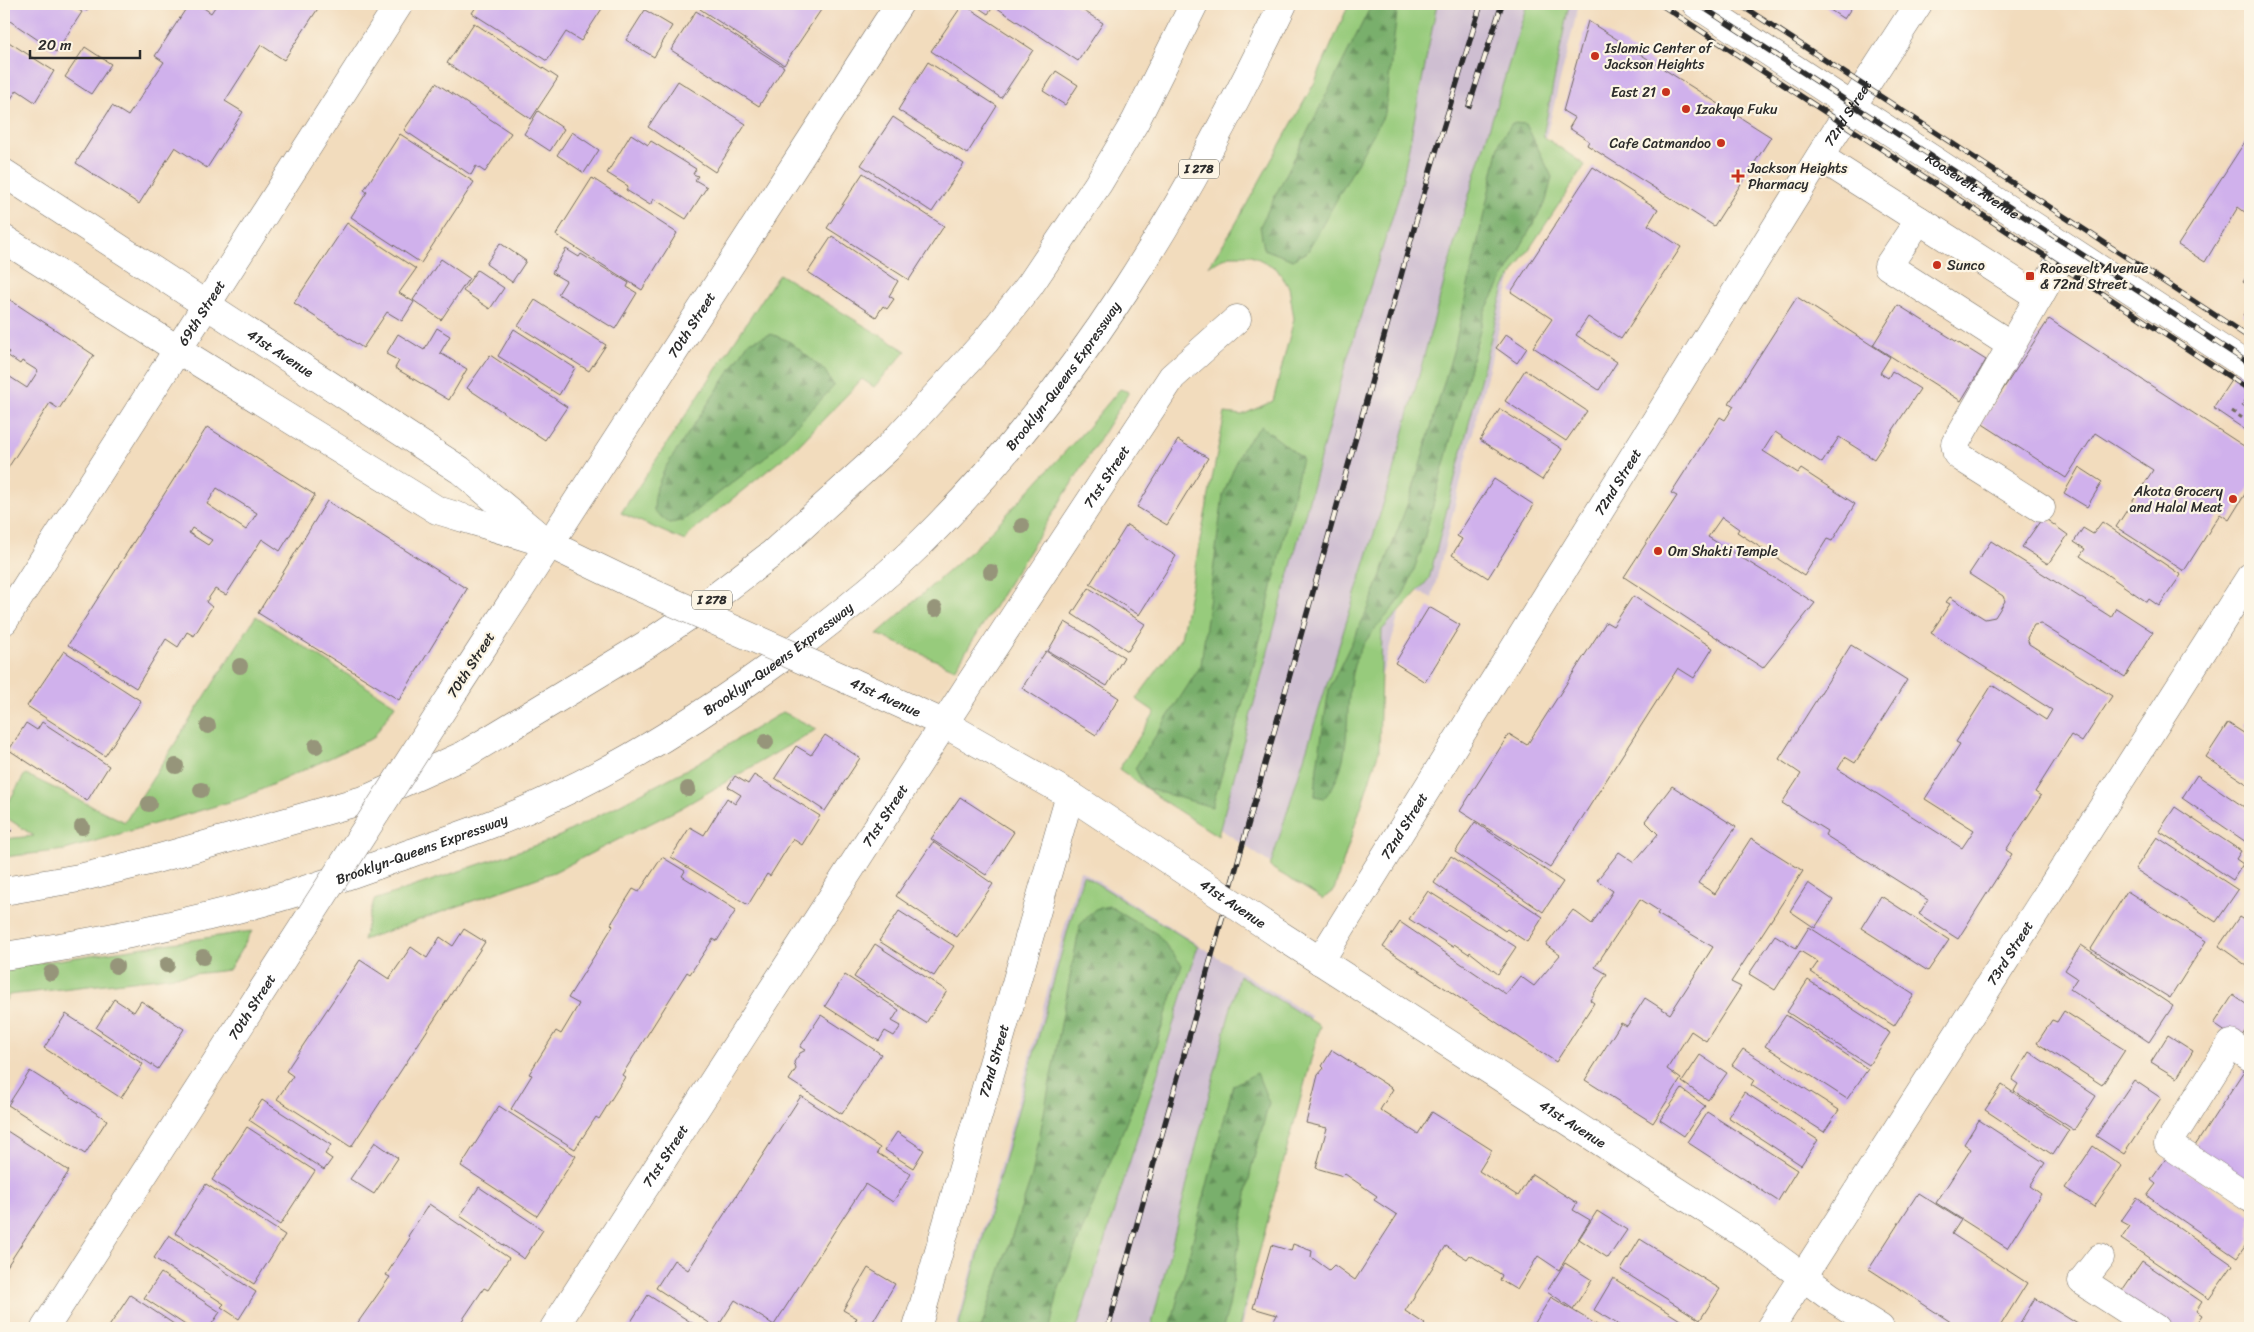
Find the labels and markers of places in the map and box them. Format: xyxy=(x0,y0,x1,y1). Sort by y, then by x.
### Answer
place label: Islamic Center of Jackson Heights xyxy=(1604,36,1714,77)
marker: Islamic Center of Jackson Heights xyxy=(1589,50,1601,62)
place label: East 21 xyxy=(1611,80,1656,105)
marker: East 21 xyxy=(1660,86,1672,98)
place label: Izakaya Fuku xyxy=(1695,97,1778,122)
marker: Izakaya Fuku xyxy=(1680,103,1692,115)
place label: Cafe Catmandoo xyxy=(1610,131,1711,156)
marker: Cafe Catmandoo xyxy=(1715,137,1727,149)
place label: Jackson Heights Pharmacy xyxy=(1747,156,1848,197)
marker: Jackson Heights Pharmacy xyxy=(1732,170,1744,182)
place label: Sunco xyxy=(1947,253,1985,278)
place label: Roosevelt Avenue & 72nd Street xyxy=(2040,256,2149,297)
marker: Sunco xyxy=(1931,259,1943,271)
marker: Roosevelt Avenue & 72nd Street xyxy=(2024,270,2036,282)
place label: Akota Grocery and Halal Meat xyxy=(2130,479,2224,520)
marker: Akota Grocery and Halal Meat xyxy=(2227,493,2239,505)
place label: Om Shakti Temple xyxy=(1668,539,1778,564)
marker: Om Shakti Temple xyxy=(1652,545,1664,557)

